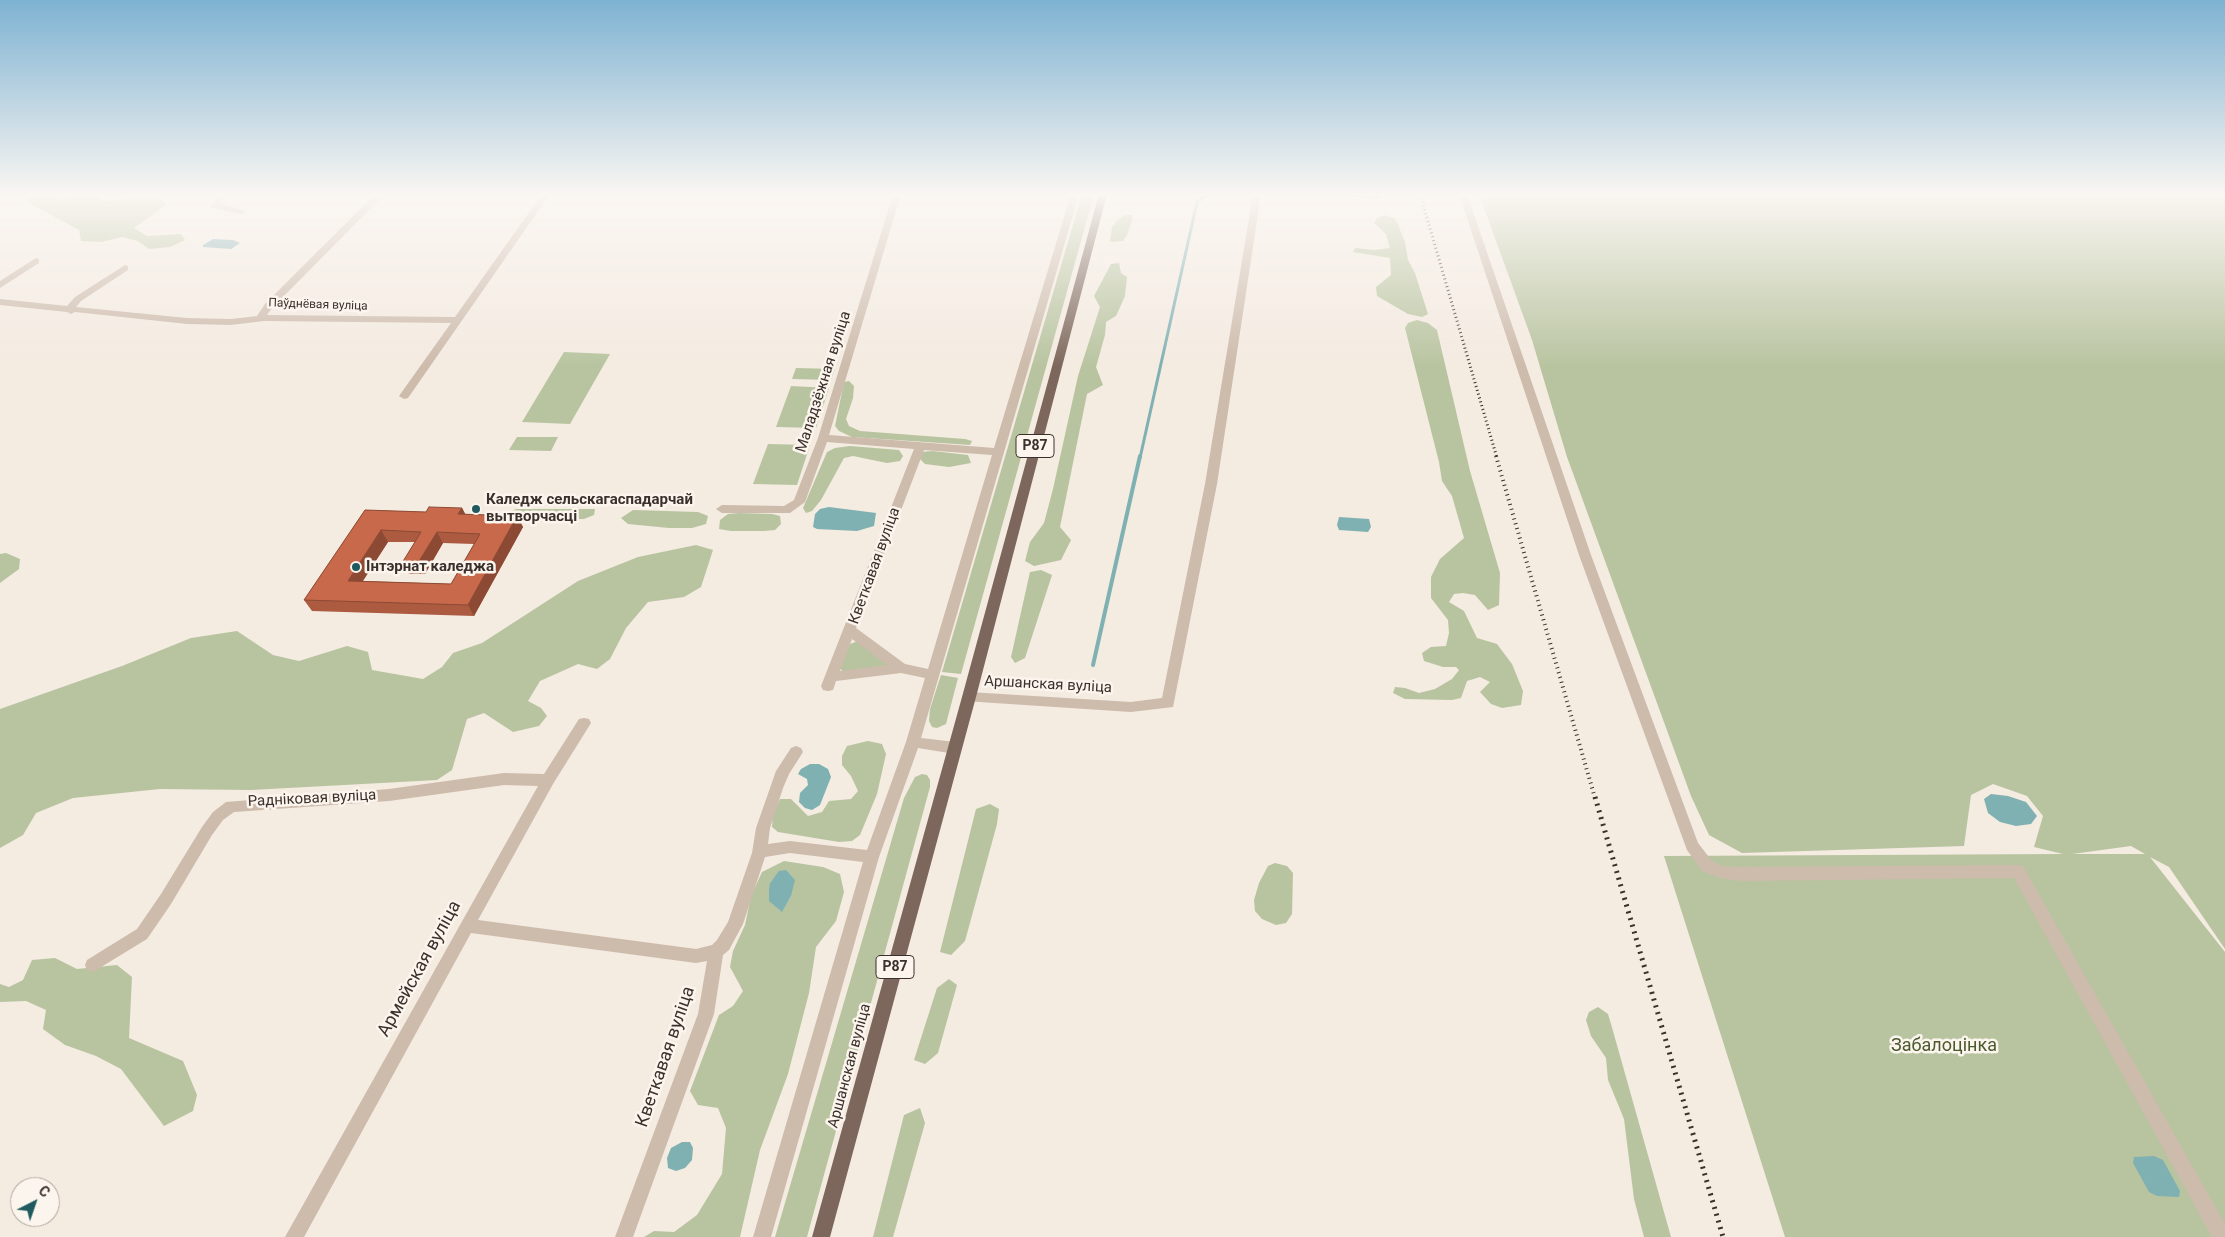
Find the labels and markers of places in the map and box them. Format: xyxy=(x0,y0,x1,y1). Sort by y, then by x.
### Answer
place label: Каледж сельскагаспадарчай вытворчасці xyxy=(486,491,693,526)
marker: Каледж сельскагаспадарчай вытворчасці xyxy=(470,503,482,515)
place label: Інтэрнат каледжа xyxy=(366,558,494,576)
marker: Інтэрнат каледжа xyxy=(350,561,362,573)

